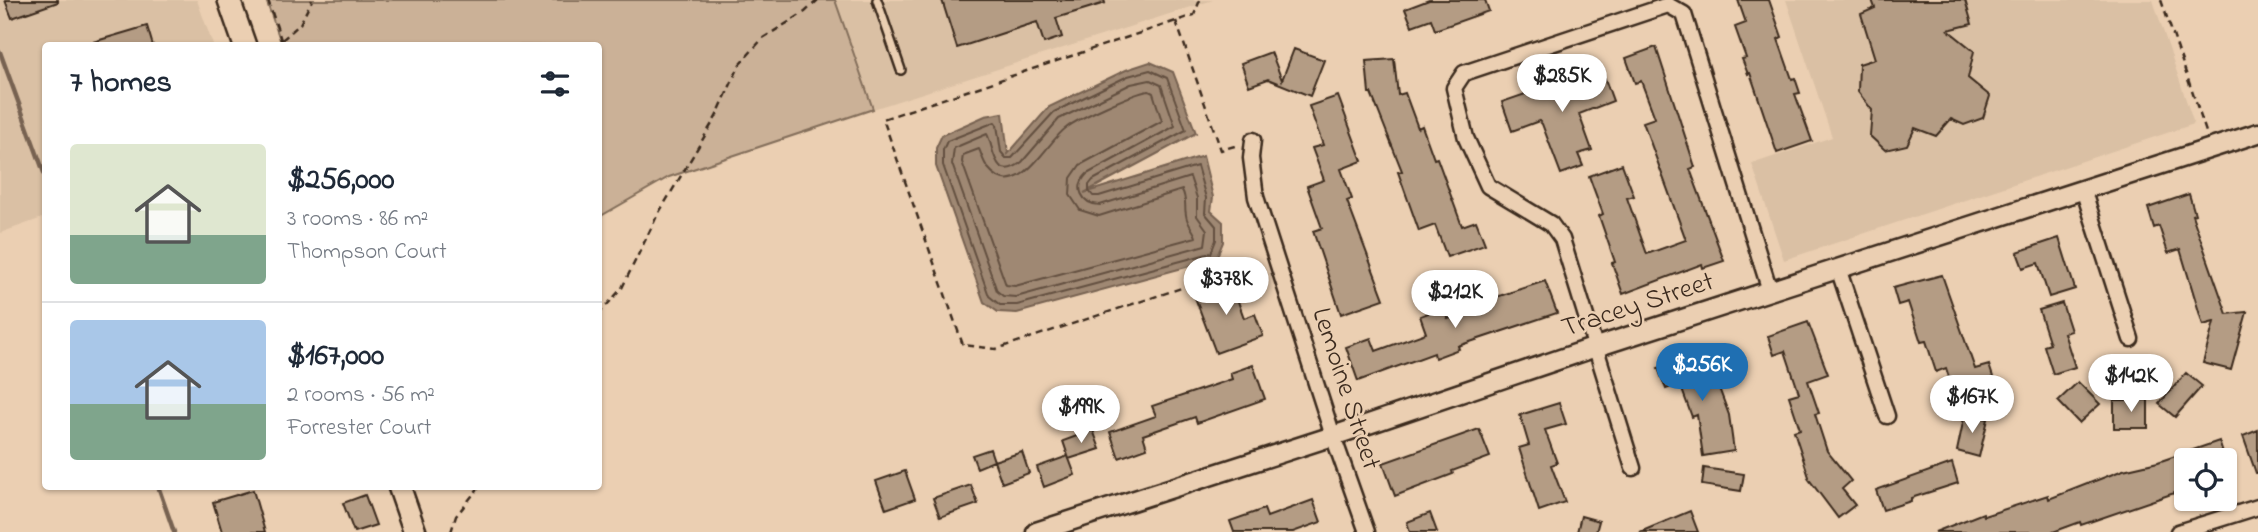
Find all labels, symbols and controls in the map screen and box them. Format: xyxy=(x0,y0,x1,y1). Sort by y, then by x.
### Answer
pin: $285K xyxy=(1513,54,1611,114)
text: $285K xyxy=(1533,60,1591,93)
text: 7 homes xyxy=(70,62,172,106)
icon: filters xyxy=(536,65,574,103)
text: $256,000 xyxy=(287,159,394,203)
icon: home xyxy=(126,172,210,256)
text: 3 rooms · 86 m² xyxy=(287,203,428,236)
text: Thompson Court xyxy=(287,236,447,269)
pin: $378K xyxy=(1177,258,1275,317)
street label: Tracey Street xyxy=(1557,262,1719,350)
text: $378K xyxy=(1200,263,1252,296)
pin: $212K xyxy=(1406,270,1504,330)
text: $212K xyxy=(1427,276,1483,309)
street label: Lemoine Street xyxy=(1300,303,1390,475)
text: $167,000 xyxy=(287,335,384,379)
pin: $256K xyxy=(1653,344,1751,403)
icon: home xyxy=(126,348,210,432)
text: $256K xyxy=(1672,349,1732,382)
pin: $142K xyxy=(2082,354,2180,414)
text: $142K xyxy=(2104,360,2158,393)
pin: $167K xyxy=(1923,376,2021,435)
text: 2 rooms · 56 m² xyxy=(287,379,435,412)
text: $167K xyxy=(1946,381,1998,414)
pin: $199K xyxy=(1032,386,1130,445)
text: $199K xyxy=(1058,391,1104,424)
text: Forrester Court xyxy=(287,412,432,445)
map controls xyxy=(2174,448,2237,511)
button: locate xyxy=(2174,448,2237,511)

